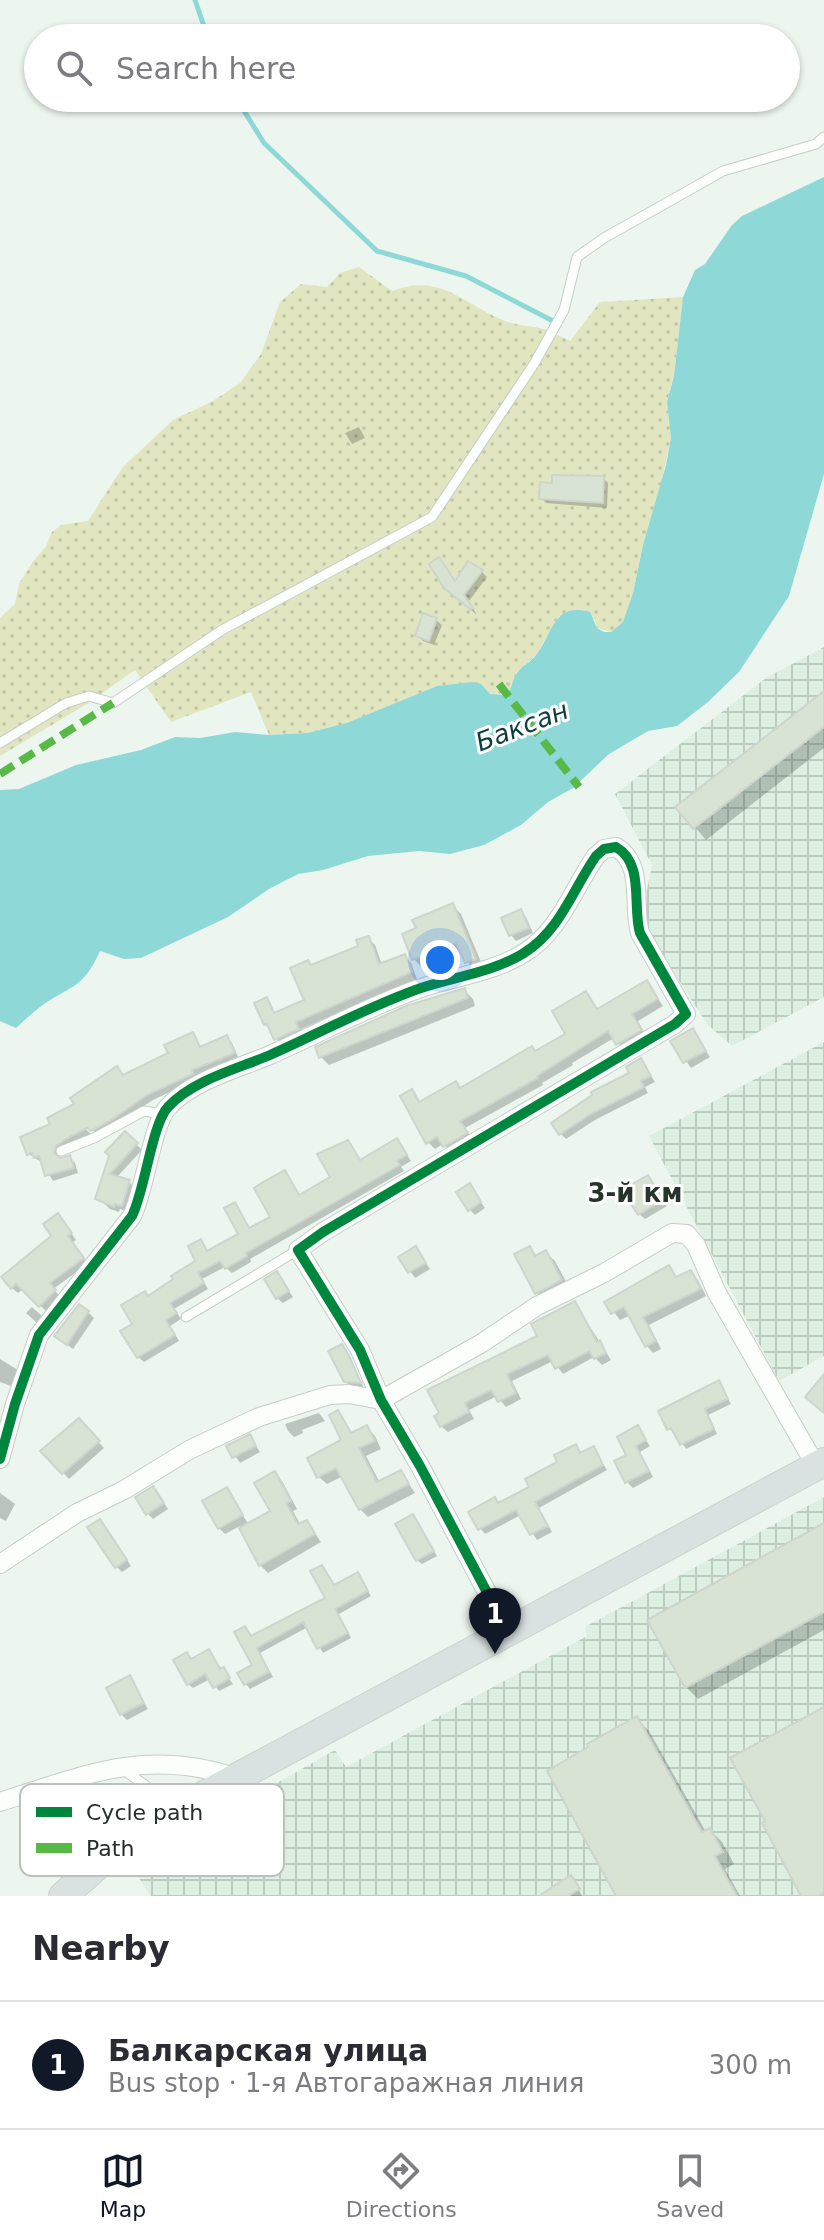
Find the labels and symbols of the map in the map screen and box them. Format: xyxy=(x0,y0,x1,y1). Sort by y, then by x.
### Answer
water label: Баксан xyxy=(471,695,573,757)
your location xyxy=(420,940,460,980)
district label: 3-й км xyxy=(587,1178,683,1208)
pin: 1 xyxy=(469,1588,521,1654)
legend xyxy=(20,1784,284,1876)
text: Cycle path xyxy=(86,1800,203,1825)
text: Path xyxy=(86,1836,134,1861)

